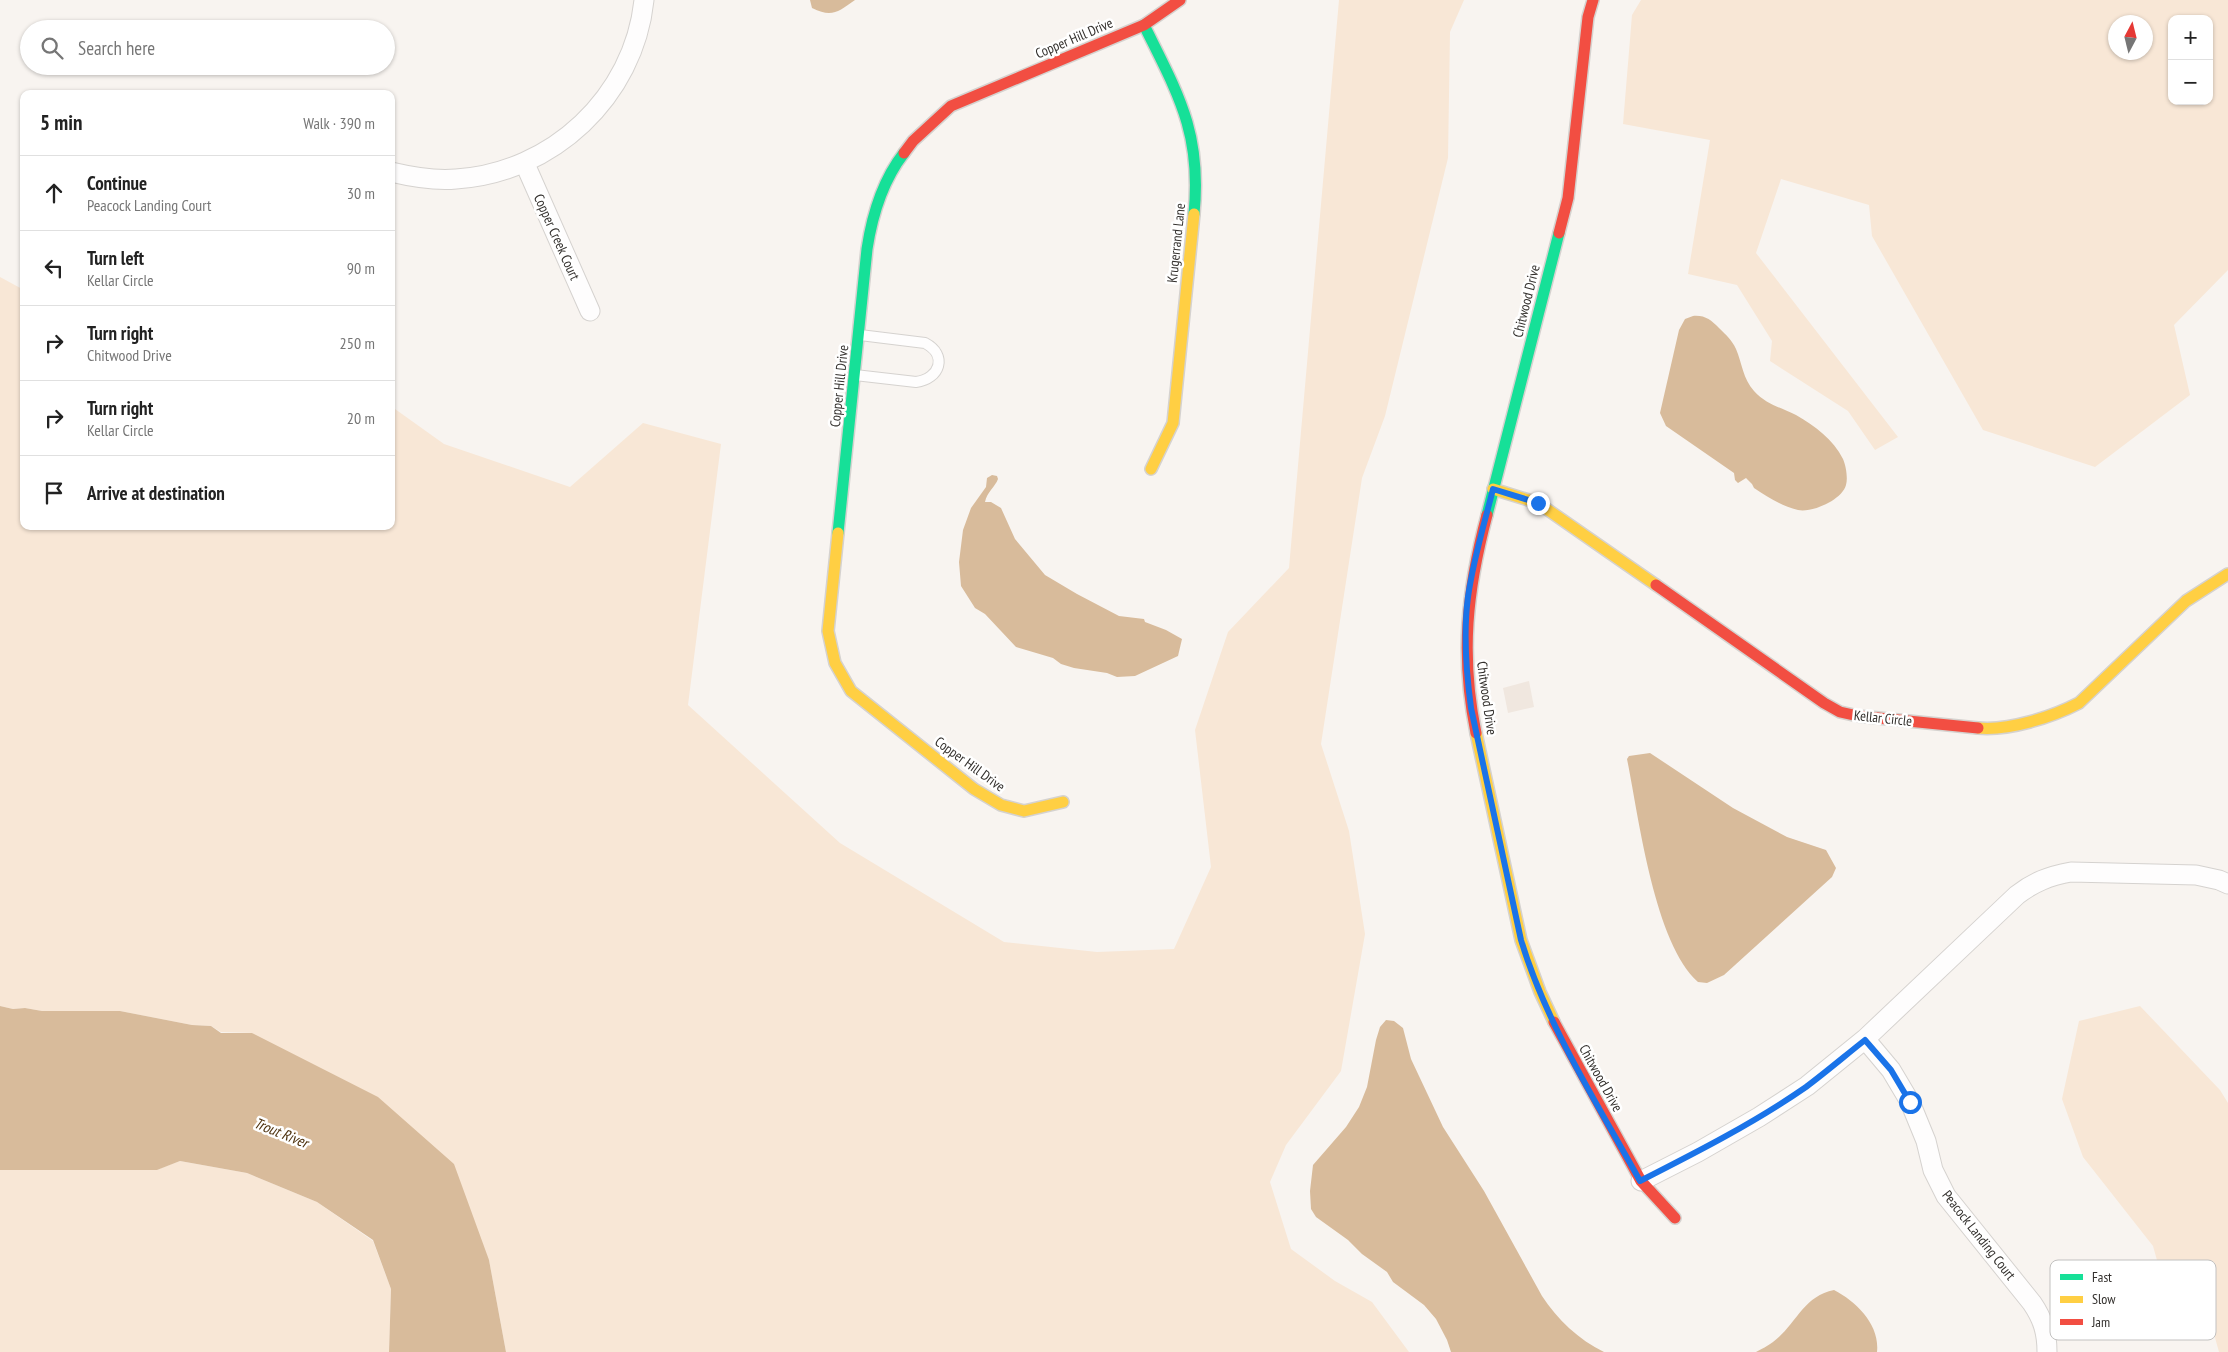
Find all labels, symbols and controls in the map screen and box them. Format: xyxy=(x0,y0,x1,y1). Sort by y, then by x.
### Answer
street label: Copper Hill Drive xyxy=(1033,14,1116,62)
north arrow xyxy=(2108,15,2153,60)
map controls xyxy=(2168,15,2213,105)
button: + xyxy=(2168,15,2213,60)
search box xyxy=(20,20,395,75)
icon: search xyxy=(38,34,66,62)
text: Search here xyxy=(78,36,155,60)
button: − xyxy=(2168,60,2213,105)
text: 5 min xyxy=(40,109,82,136)
text: Walk · 390 m xyxy=(303,113,375,133)
text: Continue xyxy=(87,171,147,195)
icon: ahead xyxy=(40,179,68,207)
text: 30 m xyxy=(347,183,375,203)
street label: Copper Creek Court xyxy=(530,191,584,283)
text: Peacock Landing Court xyxy=(87,195,211,215)
street label: Krugerrand Lane xyxy=(1163,202,1189,284)
text: Turn left xyxy=(87,246,144,270)
icon: left xyxy=(40,254,68,282)
text: 90 m xyxy=(347,258,375,278)
street label: Chitwood Drive xyxy=(1508,263,1544,339)
text: Kellar Circle xyxy=(87,270,154,290)
text: Turn right xyxy=(87,321,153,345)
icon: right xyxy=(40,329,68,357)
text: 250 m xyxy=(340,333,375,353)
street label: Copper Hill Drive xyxy=(826,344,852,428)
text: Chitwood Drive xyxy=(87,345,172,365)
text: Turn right xyxy=(87,396,153,420)
icon: right xyxy=(40,404,68,432)
text: 20 m xyxy=(347,408,375,428)
text: Kellar Circle xyxy=(87,420,154,440)
icon: arrive xyxy=(40,479,68,507)
text: Arrive at destination xyxy=(87,481,225,505)
route end xyxy=(1527,492,1550,515)
street label: Chitwood Drive xyxy=(1473,660,1501,736)
street label: Kellar Circle xyxy=(1853,706,1913,730)
street label: Copper Hill Drive xyxy=(931,733,1009,796)
street label: Chitwood Drive xyxy=(1575,1041,1627,1115)
route start xyxy=(1899,1091,1922,1114)
water label: Trout River xyxy=(251,1113,313,1153)
street label: Peacock Landing Court xyxy=(1938,1187,2020,1284)
legend xyxy=(2050,1260,2216,1340)
text: Fast xyxy=(2092,1268,2112,1286)
text: Slow xyxy=(2092,1290,2116,1308)
text: Jam xyxy=(2091,1313,2110,1331)

